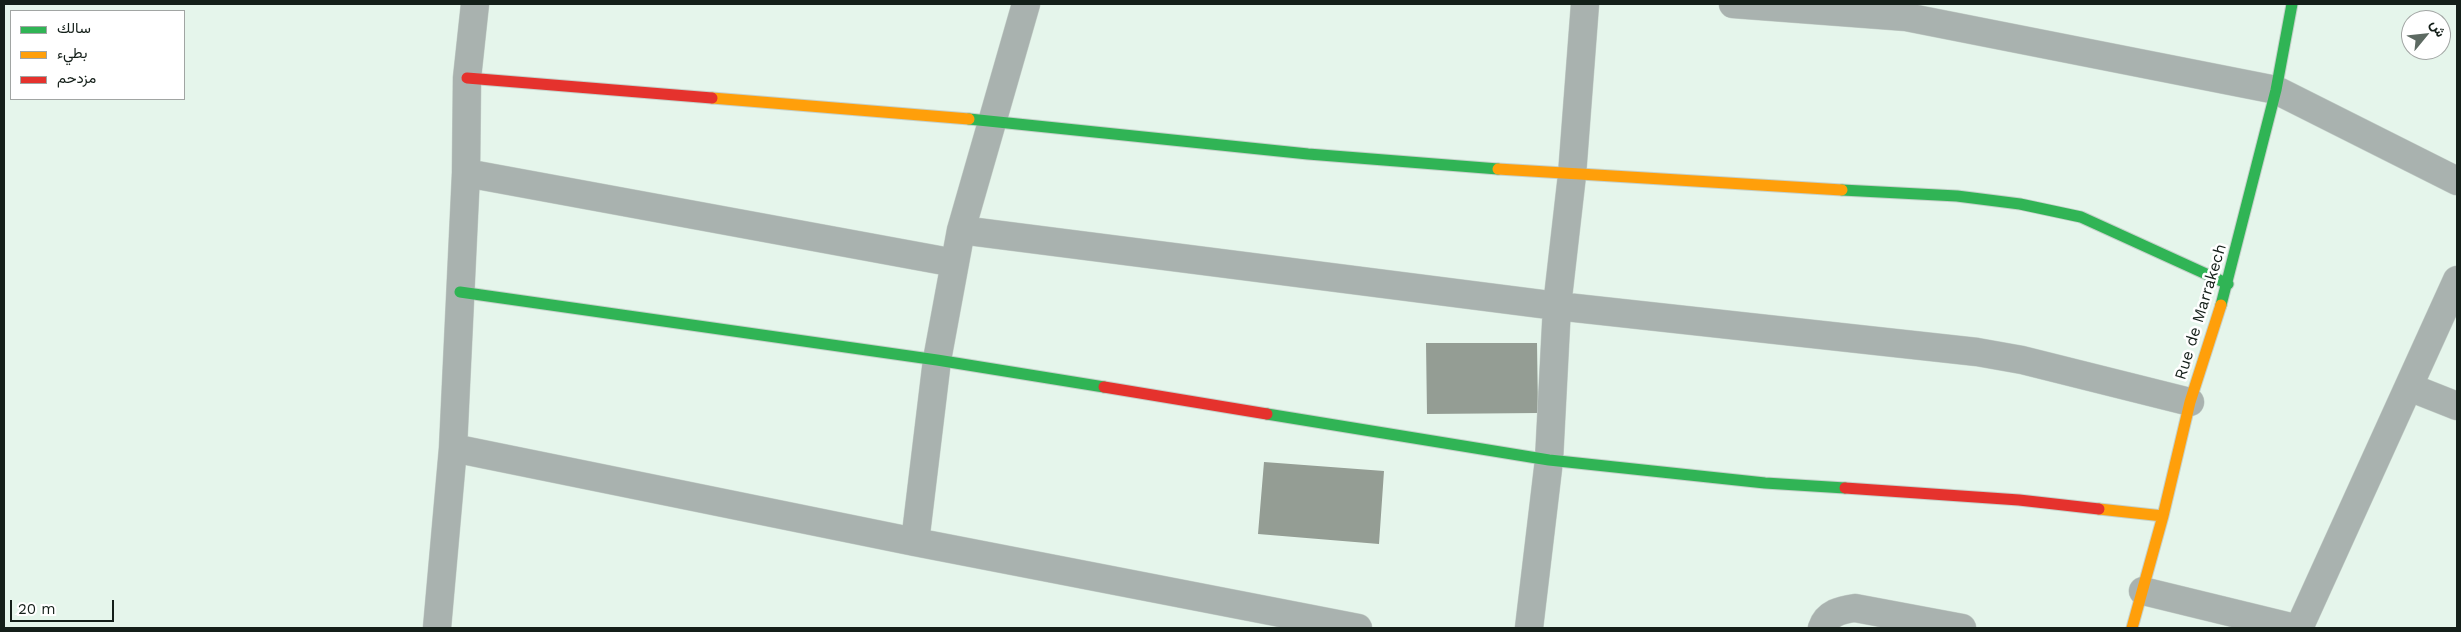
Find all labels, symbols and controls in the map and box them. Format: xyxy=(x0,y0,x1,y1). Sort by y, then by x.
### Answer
legend xyxy=(10,10,185,100)
north arrow xyxy=(2401,10,2451,60)
text: ش xyxy=(2427,17,2449,40)
text: سالك xyxy=(57,19,91,37)
text: بطيء xyxy=(57,44,87,62)
text: مزدحم xyxy=(57,69,96,87)
street label: Rue de Marrakech xyxy=(2171,242,2231,382)
scale bar xyxy=(12,590,116,622)
text: 20 m xyxy=(18,600,56,618)

